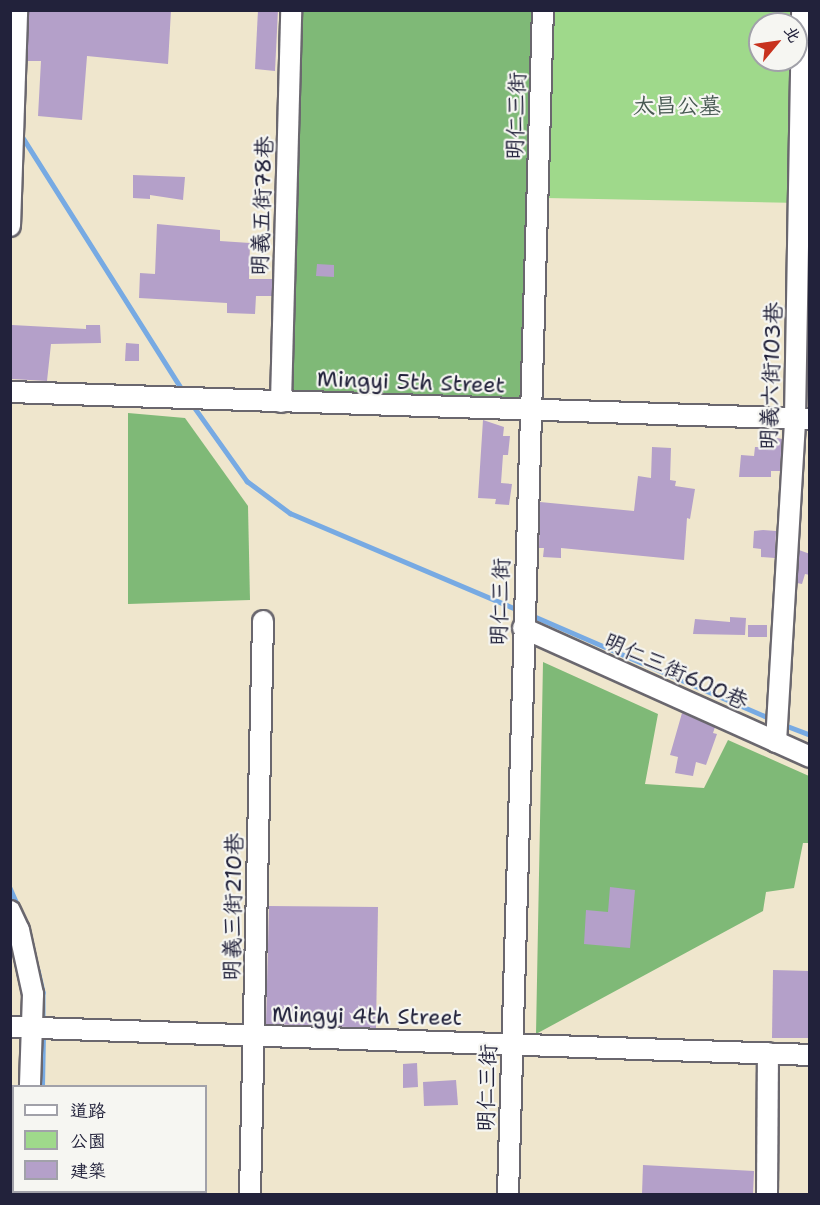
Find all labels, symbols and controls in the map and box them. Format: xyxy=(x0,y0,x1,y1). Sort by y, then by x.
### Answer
north arrow xyxy=(748,12,808,72)
text: 北 xyxy=(779,22,805,46)
street label: 明仁三街 xyxy=(501,72,531,160)
park label: 太昌公墓 xyxy=(633,93,721,119)
street label: 明義五街78巷 xyxy=(246,136,278,276)
street label: 明義六街103巷 xyxy=(755,301,787,451)
street label: Mingyi 5th Street xyxy=(316,366,506,398)
street label: 明仁三街 xyxy=(485,558,515,646)
street label: 明仁三街600巷 xyxy=(600,627,752,715)
street label: 明義三街210巷 xyxy=(219,833,247,981)
street label: Mingyi 4th Street xyxy=(272,1001,462,1031)
street label: 明仁三街 xyxy=(472,1044,502,1132)
legend xyxy=(12,1085,207,1193)
text: 道路 xyxy=(70,1099,106,1123)
text: 公園 xyxy=(70,1129,106,1153)
text: 建築 xyxy=(70,1159,106,1183)

